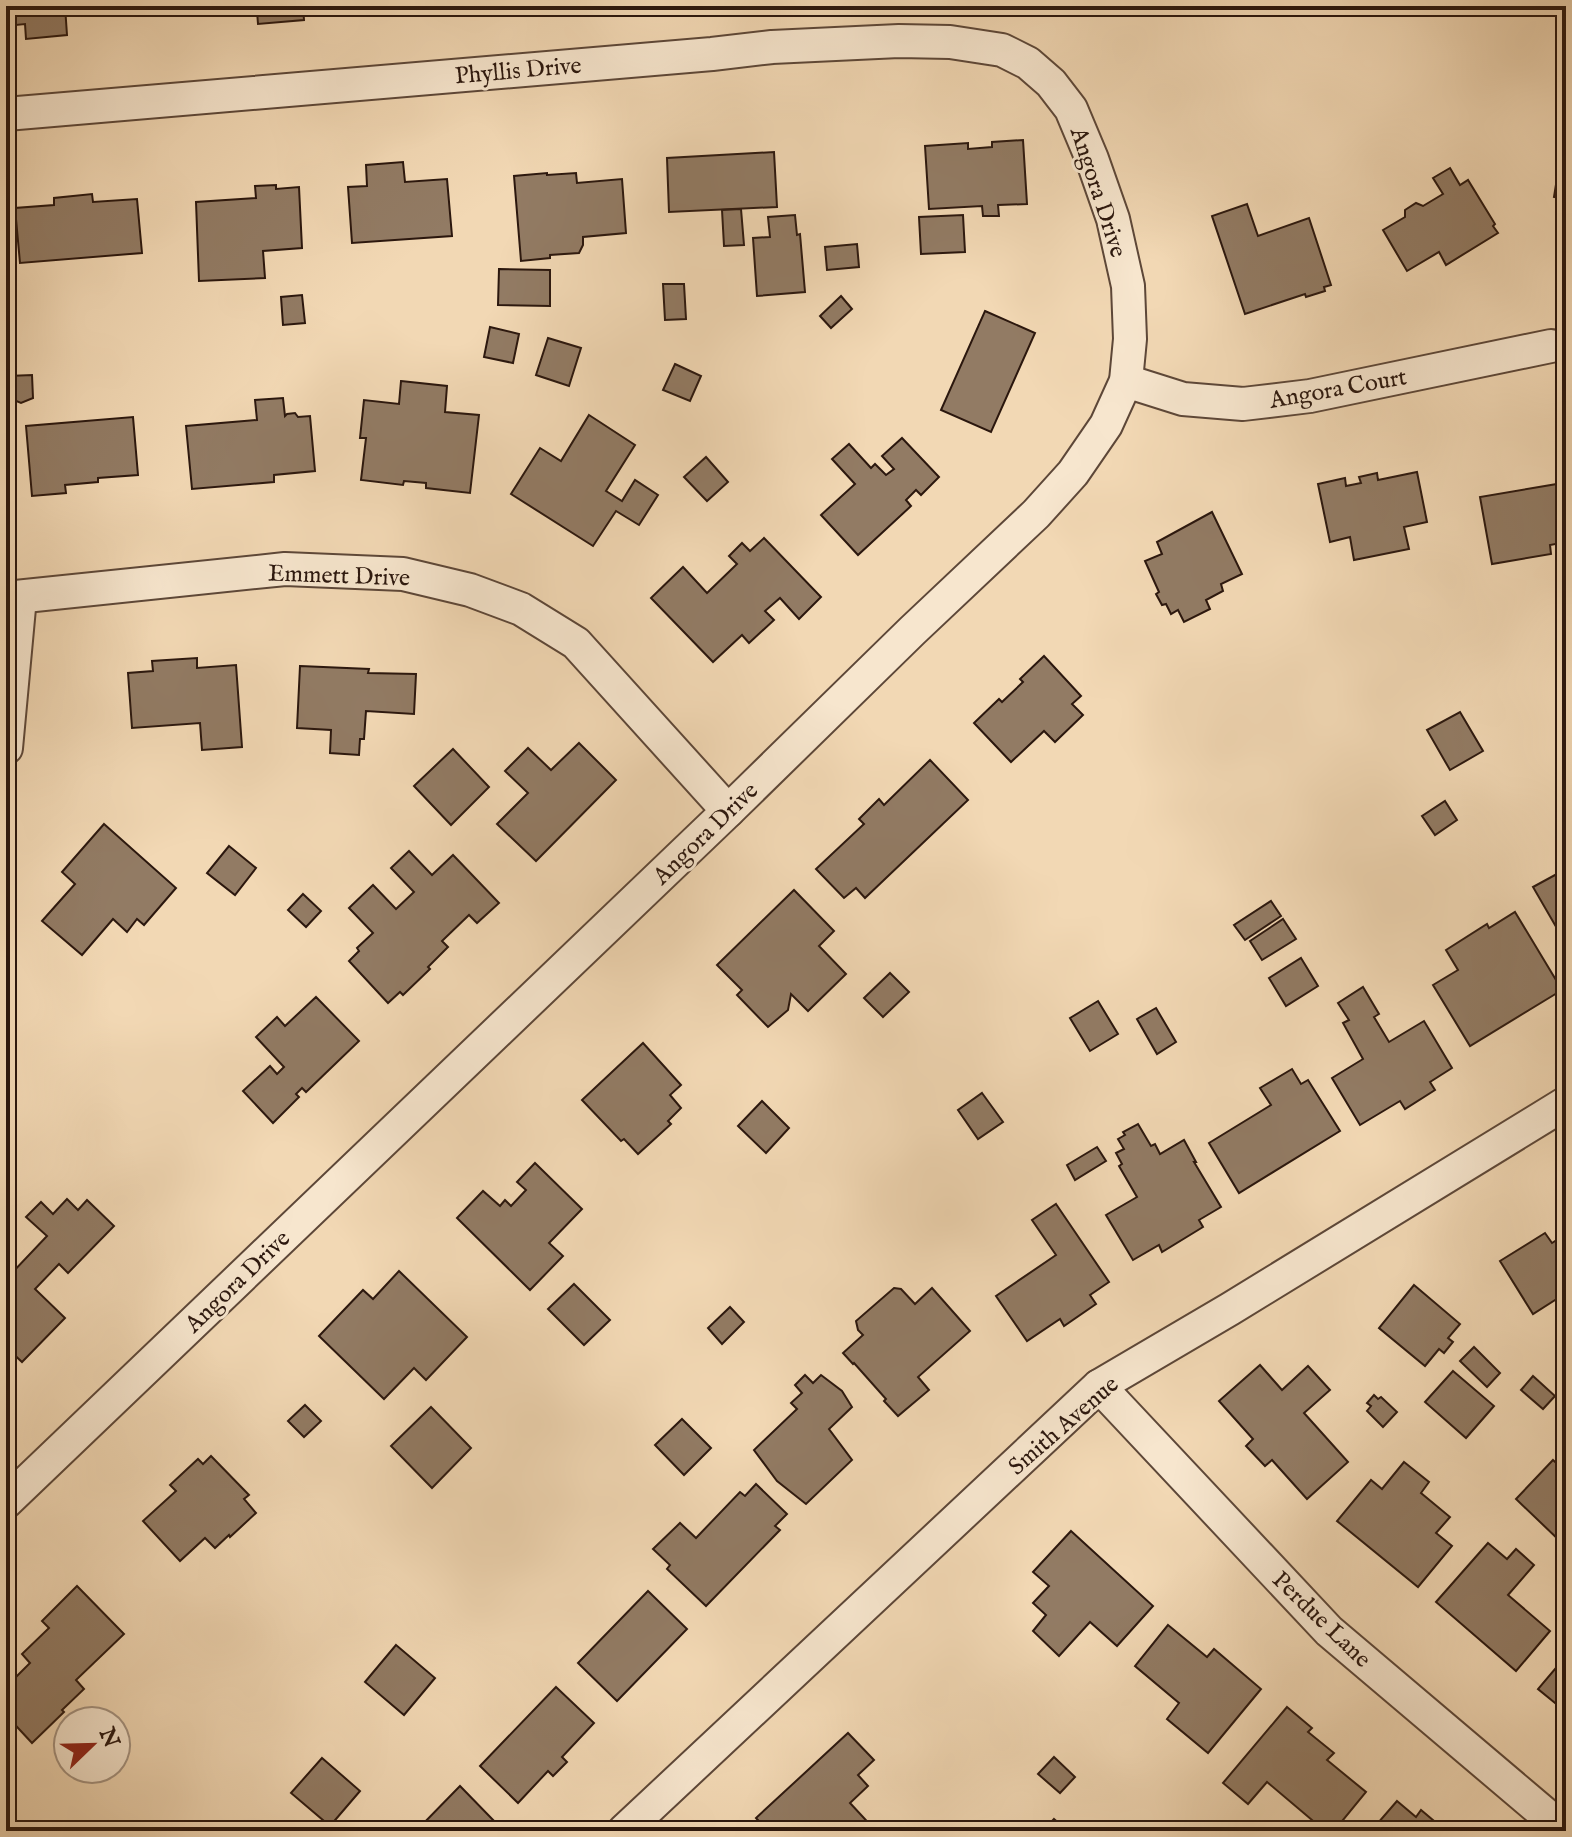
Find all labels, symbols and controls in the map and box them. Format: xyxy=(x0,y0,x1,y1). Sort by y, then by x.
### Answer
street label: Phyllis Drive xyxy=(453,51,583,92)
street label: Angora Drive xyxy=(1062,122,1133,262)
street label: Angora Court xyxy=(1266,362,1409,417)
street label: Emmett Drive xyxy=(267,559,411,594)
street label: Angora Drive xyxy=(646,776,765,893)
street label: Angora Drive xyxy=(178,1224,297,1341)
street label: Smith Avenue xyxy=(1002,1370,1126,1483)
street label: Perdue Lane xyxy=(1265,1565,1377,1675)
north arrow xyxy=(52,1705,132,1785)
text: N xyxy=(92,1723,125,1752)

